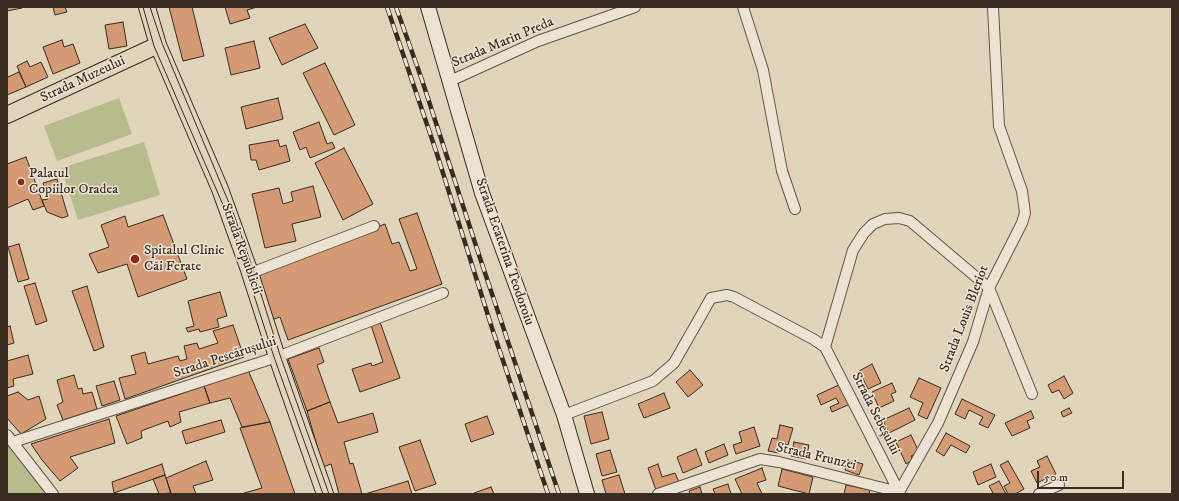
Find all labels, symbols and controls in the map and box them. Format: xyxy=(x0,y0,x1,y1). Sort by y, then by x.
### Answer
street label: Strada Marin Preda xyxy=(450,14,556,72)
street label: Strada Muzeului xyxy=(38,53,128,107)
place label: Palatul Copiilor Oradea xyxy=(29,166,118,198)
street label: Strada Ecaterina Teodoroiu xyxy=(471,176,537,328)
marker: Palatul Copiilor Oradea xyxy=(16,177,26,187)
street label: Strada Republicii xyxy=(217,201,265,297)
place label: Spitalul Clinic Căi Ferate xyxy=(144,243,225,276)
marker: Spitalul Clinic Căi Ferate xyxy=(129,253,141,265)
street label: Strada Louis Bleriot xyxy=(937,263,993,375)
street label: Strada Pescărușului xyxy=(171,333,279,383)
street label: Strada Sebeșului xyxy=(847,370,903,458)
street label: Strada Frunzei xyxy=(774,440,858,474)
scale bar xyxy=(1039,463,1126,489)
text: 50 m xyxy=(1044,470,1068,485)

